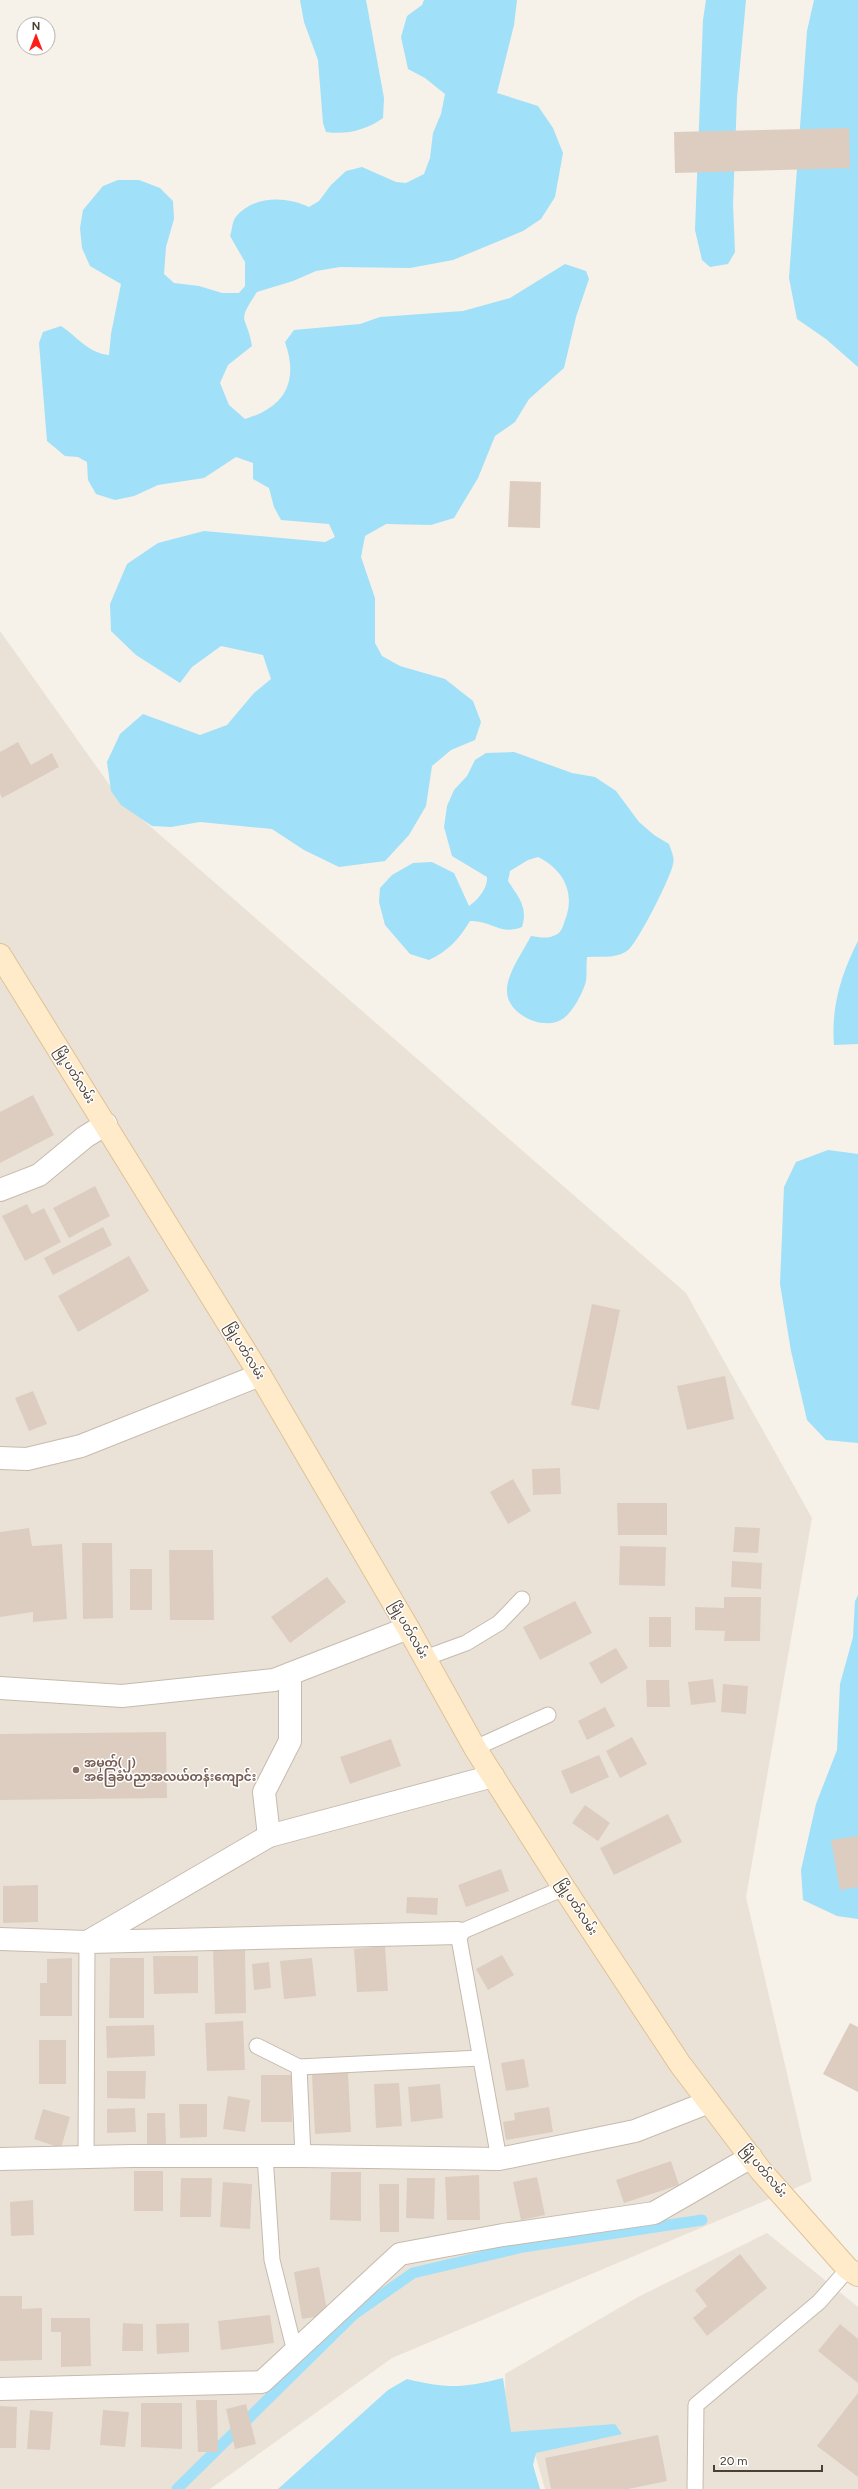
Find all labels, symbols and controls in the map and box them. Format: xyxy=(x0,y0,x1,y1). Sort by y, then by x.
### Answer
north arrow xyxy=(16,16,56,56)
text: N xyxy=(32,20,40,33)
street label: မြို့ပတ်လမ်း xyxy=(50,1043,100,1107)
street label: မြို့ပတ်လမ်း xyxy=(220,1319,269,1384)
street label: မြို့ပတ်လမ်း xyxy=(384,1598,433,1663)
place label: အမှတ်(၂) အခြေခံပညာအလယ်တန်းကျောင်း xyxy=(84,1753,256,1788)
marker: အမှတ်(၂) အခြေခံပညာအလယ်တန်းကျောင်း xyxy=(71,1765,81,1775)
street label: မြို့ပတ်လမ်း xyxy=(551,1875,602,1939)
street label: မြို့ပတ်လမ်း xyxy=(736,2141,791,2202)
scale bar xyxy=(714,2447,822,2473)
text: 20 m xyxy=(720,2454,748,2468)

